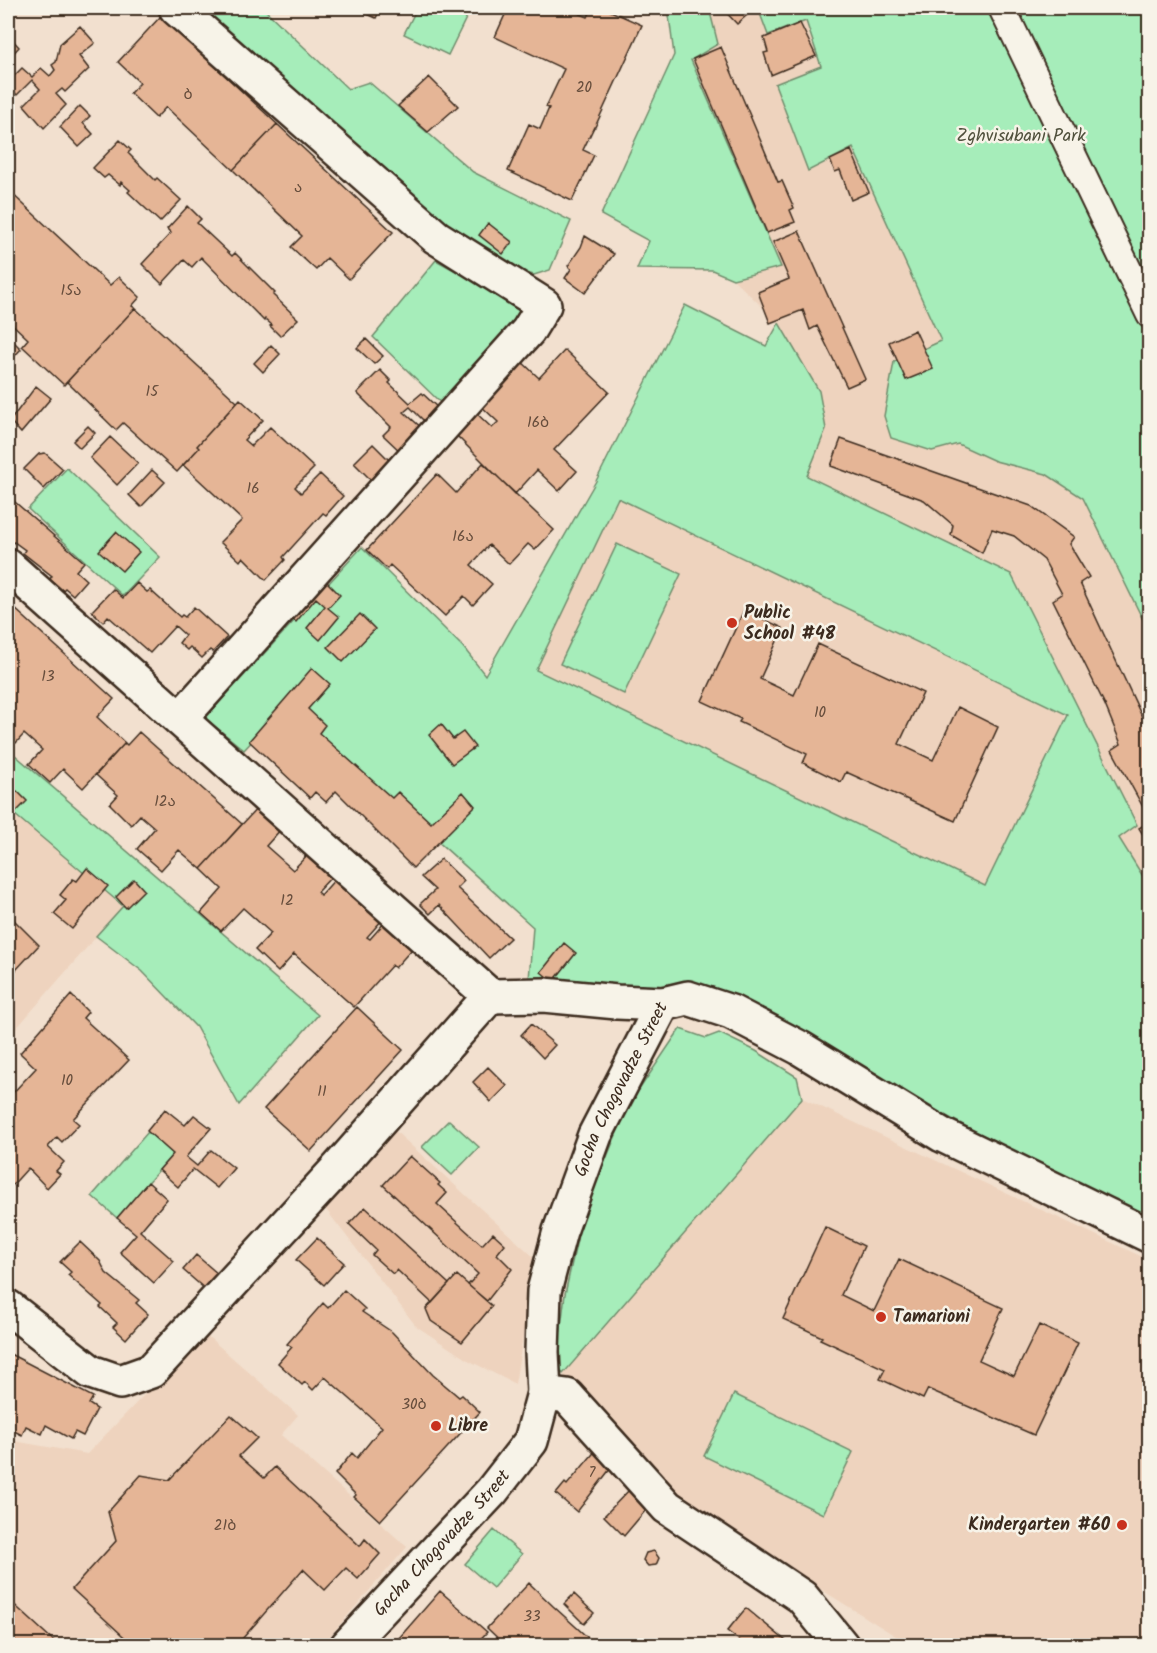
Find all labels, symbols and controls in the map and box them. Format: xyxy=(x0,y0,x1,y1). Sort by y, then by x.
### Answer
house number: 20 xyxy=(576,76,593,100)
house number: ბ xyxy=(183,83,193,107)
park label: Zghvisubani Park xyxy=(956,122,1086,151)
house number: ა xyxy=(294,176,302,200)
house number: 15ა xyxy=(60,279,82,303)
house number: 15 xyxy=(146,380,159,404)
house number: 16ბ xyxy=(527,411,549,435)
house number: 16 xyxy=(246,477,260,501)
house number: 16ა xyxy=(452,525,474,549)
place label: Public School #48 xyxy=(744,599,836,649)
marker: Public School #48 xyxy=(725,616,739,630)
house number: 13 xyxy=(41,665,55,689)
house number: 10 xyxy=(814,701,827,725)
house number: 12ა xyxy=(154,790,176,814)
house number: 12 xyxy=(280,889,294,913)
street label: Gocha Chogovadze Street xyxy=(566,996,677,1181)
house number: 10 xyxy=(61,1069,74,1093)
house number: 11 xyxy=(317,1080,327,1104)
place label: Tamarioni xyxy=(893,1303,970,1332)
marker: Tamarioni xyxy=(874,1310,888,1324)
house number: 30ბ xyxy=(401,1393,427,1417)
place label: Libre xyxy=(448,1412,488,1441)
marker: Libre xyxy=(429,1419,443,1433)
house number: 7 xyxy=(589,1461,597,1485)
street label: Gocha Chogovadze Street xyxy=(367,1463,519,1624)
place label: Kindergarten #60 xyxy=(968,1511,1111,1540)
house number: 21ბ xyxy=(214,1514,236,1538)
marker: Kindergarten #60 xyxy=(1115,1518,1129,1532)
house number: 33 xyxy=(523,1605,541,1629)

